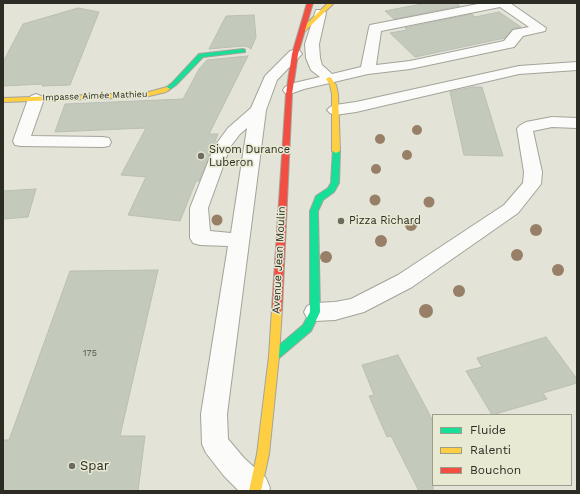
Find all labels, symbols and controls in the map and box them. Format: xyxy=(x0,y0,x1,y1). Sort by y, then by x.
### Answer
street label: Impasse Aimée Mathieu xyxy=(42,89,148,103)
place label: Sivom Durance Luberon xyxy=(209,143,290,169)
marker: Sivom Durance Luberon xyxy=(196,151,206,161)
street label: Avenue Jean Moulin xyxy=(270,206,288,314)
place label: Pizza Richard xyxy=(349,214,421,228)
marker: Pizza Richard xyxy=(336,216,346,226)
house number: 175 xyxy=(83,348,97,358)
legend xyxy=(432,414,572,486)
text: Fluide xyxy=(470,423,506,437)
text: Ralenti xyxy=(470,443,511,457)
place label: Spar xyxy=(80,458,109,474)
marker: Spar xyxy=(67,461,77,471)
text: Bouchon xyxy=(470,463,521,477)

